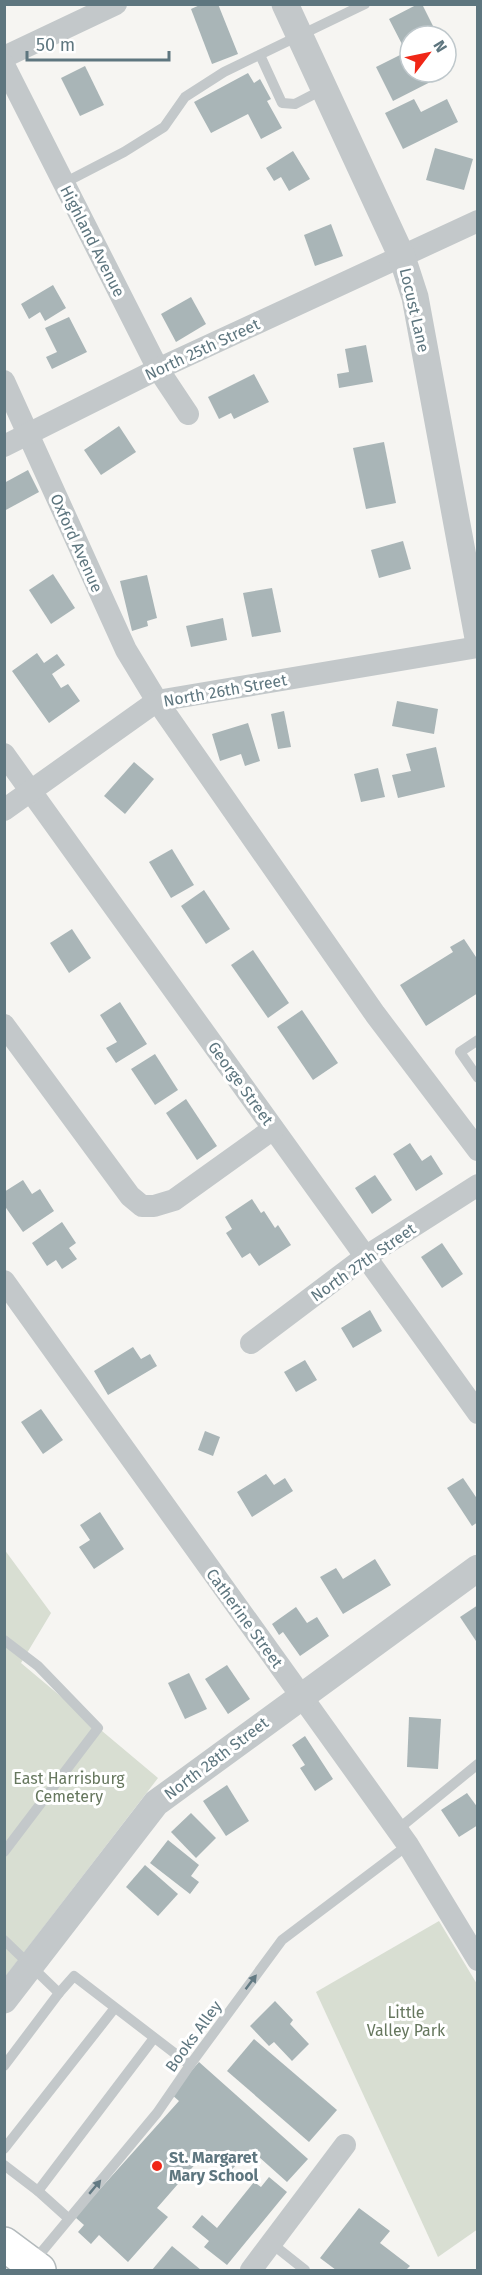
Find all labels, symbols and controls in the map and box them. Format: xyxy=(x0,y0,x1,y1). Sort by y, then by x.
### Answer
scale bar xyxy=(27,24,170,62)
north arrow xyxy=(398,24,458,84)
text: 50 m xyxy=(36,34,75,56)
text: N xyxy=(429,37,451,56)
street label: Highland Avenue xyxy=(56,182,129,300)
street label: Locust Lane xyxy=(396,266,433,354)
street label: North 25th Street xyxy=(142,314,263,384)
street label: Oxford Avenue xyxy=(46,491,107,595)
street label: North 26th Street xyxy=(162,670,289,711)
street label: George Street xyxy=(204,1038,277,1129)
street label: North 27th Street xyxy=(307,1219,419,1306)
street label: Catherine Street xyxy=(202,1565,287,1672)
street label: North 28th Street xyxy=(161,1713,272,1804)
park label: East Harrisburg Cemetery xyxy=(13,1769,125,1806)
one-way arrow xyxy=(245,1975,257,1991)
street label: Books Alley xyxy=(161,1997,226,2076)
park label: Little Valley Park xyxy=(367,2003,446,2040)
place label: St. Margaret Mary School xyxy=(169,2148,259,2185)
marker: St. Margaret Mary School xyxy=(150,2159,164,2173)
one-way arrow xyxy=(88,2180,101,2195)

